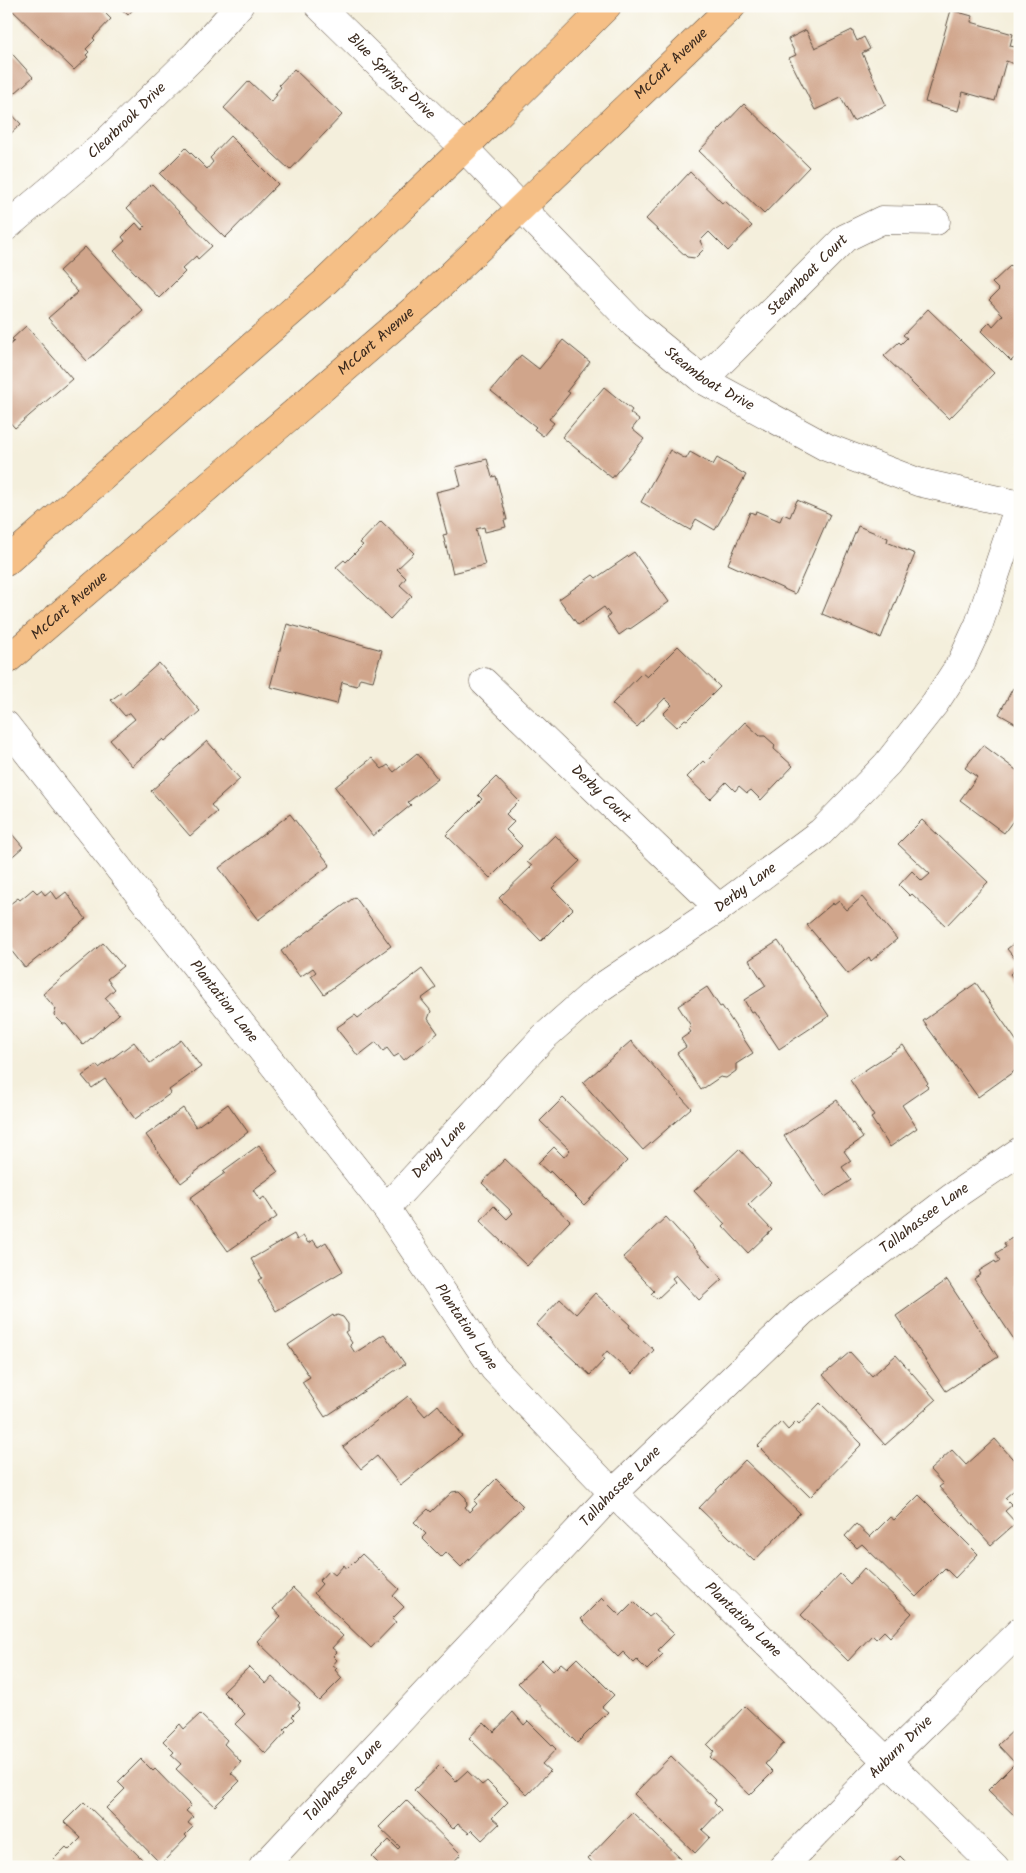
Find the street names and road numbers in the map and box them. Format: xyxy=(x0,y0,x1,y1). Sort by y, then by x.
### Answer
street label: McCart Avenue xyxy=(628,22,714,106)
street label: Blue Springs Drive xyxy=(341,28,441,126)
street label: Clearbrook Drive xyxy=(82,77,172,165)
street label: Steamboat Court xyxy=(761,229,854,322)
street label: McCart Avenue xyxy=(332,301,421,382)
street label: Steamboat Drive xyxy=(658,341,759,418)
street label: McCart Avenue xyxy=(26,566,114,646)
street label: Derby Court xyxy=(565,759,637,829)
street label: Derby Lane xyxy=(710,857,782,919)
street label: Plantation Lane xyxy=(183,955,264,1049)
street label: Derby Lane xyxy=(406,1115,473,1185)
street label: Tallahassee Lane xyxy=(875,1177,974,1260)
street label: Plantation Lane xyxy=(428,1279,504,1376)
street label: Tallahassee Lane xyxy=(574,1440,667,1533)
street label: Plantation Lane xyxy=(699,1577,787,1664)
street label: Auburn Drive xyxy=(863,1710,939,1785)
street label: Tallahassee Lane xyxy=(298,1733,389,1828)

